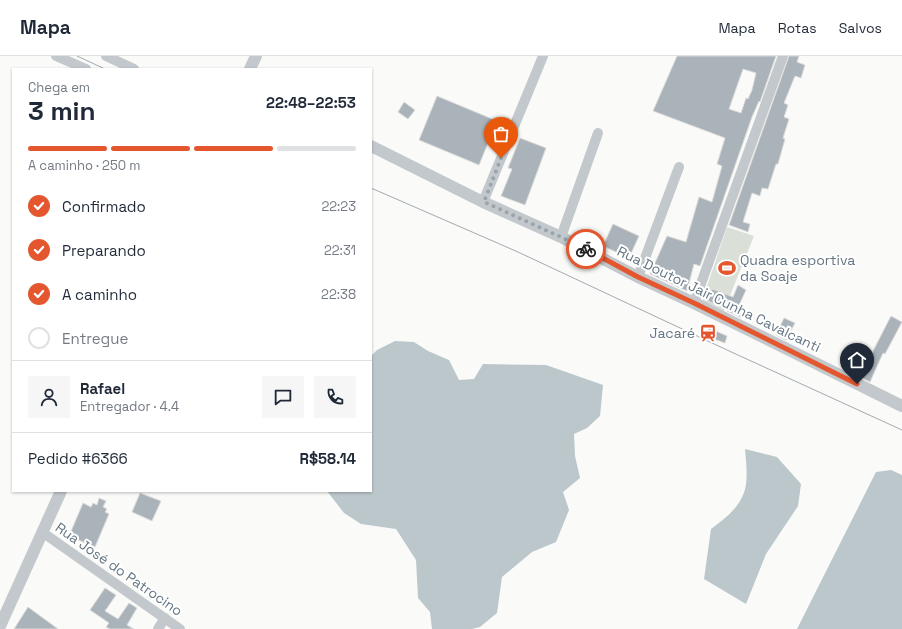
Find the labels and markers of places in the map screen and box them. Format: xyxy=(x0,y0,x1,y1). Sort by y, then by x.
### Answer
pin xyxy=(484,117,518,158)
place label: Quadra esportiva da Soaje xyxy=(740,251,855,285)
sports icon: Quadra esportiva da Soaje xyxy=(717,258,737,278)
station icon: Jacaré xyxy=(698,323,718,343)
place label: Jacaré xyxy=(649,324,695,342)
pin xyxy=(840,343,874,384)

